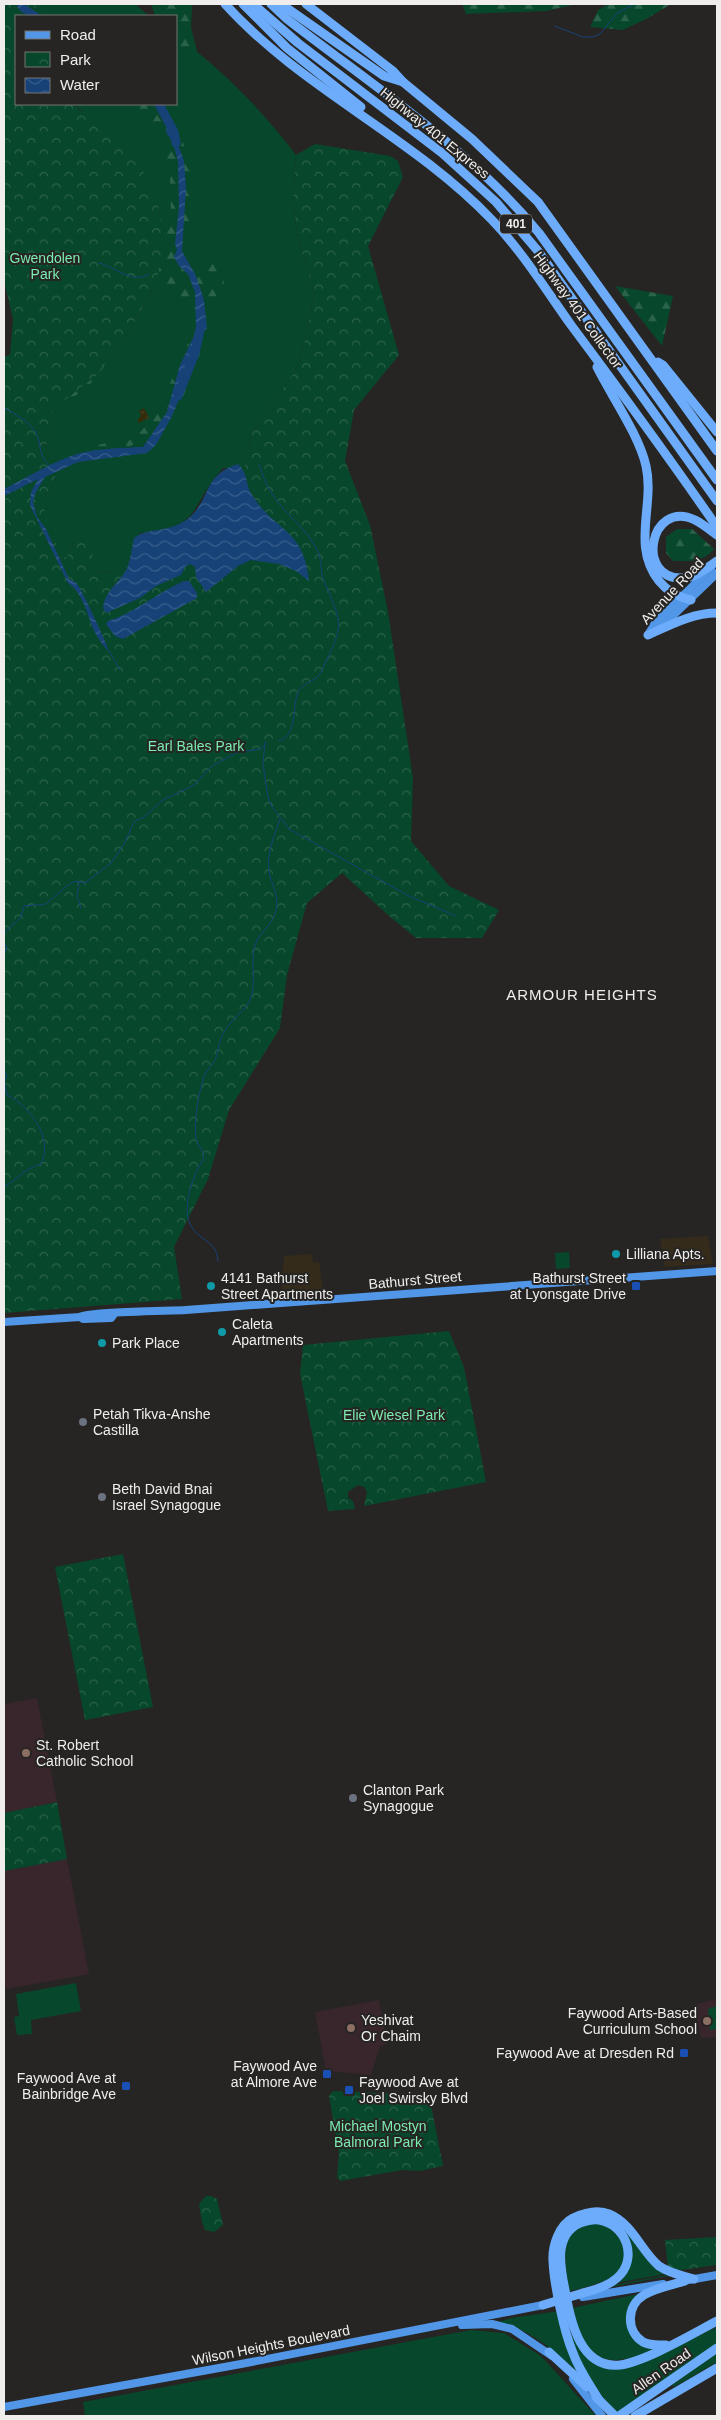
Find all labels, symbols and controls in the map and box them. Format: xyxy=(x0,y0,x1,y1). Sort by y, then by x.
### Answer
legend xyxy=(15,15,178,105)
text: Road xyxy=(60,26,96,43)
text: Park xyxy=(60,51,91,68)
text: Water xyxy=(60,76,99,93)
street label: Highway 401 Express xyxy=(377,84,493,182)
road number: 401 xyxy=(500,214,532,233)
street label: Highway 401 Collector xyxy=(530,249,626,372)
park label: Gwendolen Park xyxy=(10,250,80,282)
street label: Avenue Road xyxy=(637,555,707,627)
park label: Earl Bales Park xyxy=(148,738,245,754)
district label: ARMOUR HEIGHTS xyxy=(506,986,658,1003)
place label: Lilliana Apts. xyxy=(626,1246,705,1262)
marker: Lilliana Apts. xyxy=(610,1248,622,1260)
street label: Bathurst Street xyxy=(368,1268,462,1292)
place label: 4141 Bathurst Street Apartments xyxy=(221,1270,333,1302)
place label: Bathurst Street at Lyonsgate Drive xyxy=(510,1270,626,1302)
marker: 4141 Bathurst Street Apartments xyxy=(205,1280,217,1292)
marker: Bathurst Street at Lyonsgate Drive xyxy=(630,1280,642,1292)
place label: Caleta Apartments xyxy=(232,1316,304,1348)
marker: Caleta Apartments xyxy=(216,1326,228,1338)
place label: Park Place xyxy=(112,1335,180,1351)
marker: Park Place xyxy=(96,1337,108,1349)
place label: Petah Tikva-Anshe Castilla xyxy=(93,1406,211,1438)
park label: Elie Wiesel Park xyxy=(343,1407,446,1423)
marker: Petah Tikva-Anshe Castilla xyxy=(77,1416,89,1428)
place label: Beth David Bnai Israel Synagogue xyxy=(112,1481,221,1513)
marker: Beth David Bnai Israel Synagogue xyxy=(96,1491,108,1503)
place label: St. Robert Catholic School xyxy=(36,1737,133,1769)
marker: St. Robert Catholic School xyxy=(20,1747,32,1759)
place label: Clanton Park Synagogue xyxy=(363,1782,445,1814)
marker: Clanton Park Synagogue xyxy=(347,1792,359,1804)
place label: Faywood Arts-Based Curriculum School xyxy=(568,2005,697,2037)
place label: Yeshivat Or Chaim xyxy=(361,2012,421,2044)
marker: Faywood Arts-Based Curriculum School xyxy=(701,2015,713,2027)
marker: Yeshivat Or Chaim xyxy=(345,2022,357,2034)
place label: Faywood Ave at Dresden Rd xyxy=(496,2045,674,2061)
marker: Faywood Ave at Dresden Rd xyxy=(678,2047,690,2059)
place label: Faywood Ave at Almore Ave xyxy=(231,2058,317,2090)
marker: Faywood Ave at Almore Ave xyxy=(321,2068,333,2080)
place label: Faywood Ave at Bainbridge Ave xyxy=(17,2070,116,2102)
place label: Faywood Ave at Joel Swirsky Blvd xyxy=(359,2074,468,2106)
marker: Faywood Ave at Bainbridge Ave xyxy=(120,2080,132,2092)
marker: Faywood Ave at Joel Swirsky Blvd xyxy=(343,2084,355,2096)
park label: Michael Mostyn Balmoral Park xyxy=(329,2118,427,2150)
street label: Wilson Heights Boulevard xyxy=(191,2322,351,2368)
street label: Allen Road xyxy=(628,2345,694,2397)

